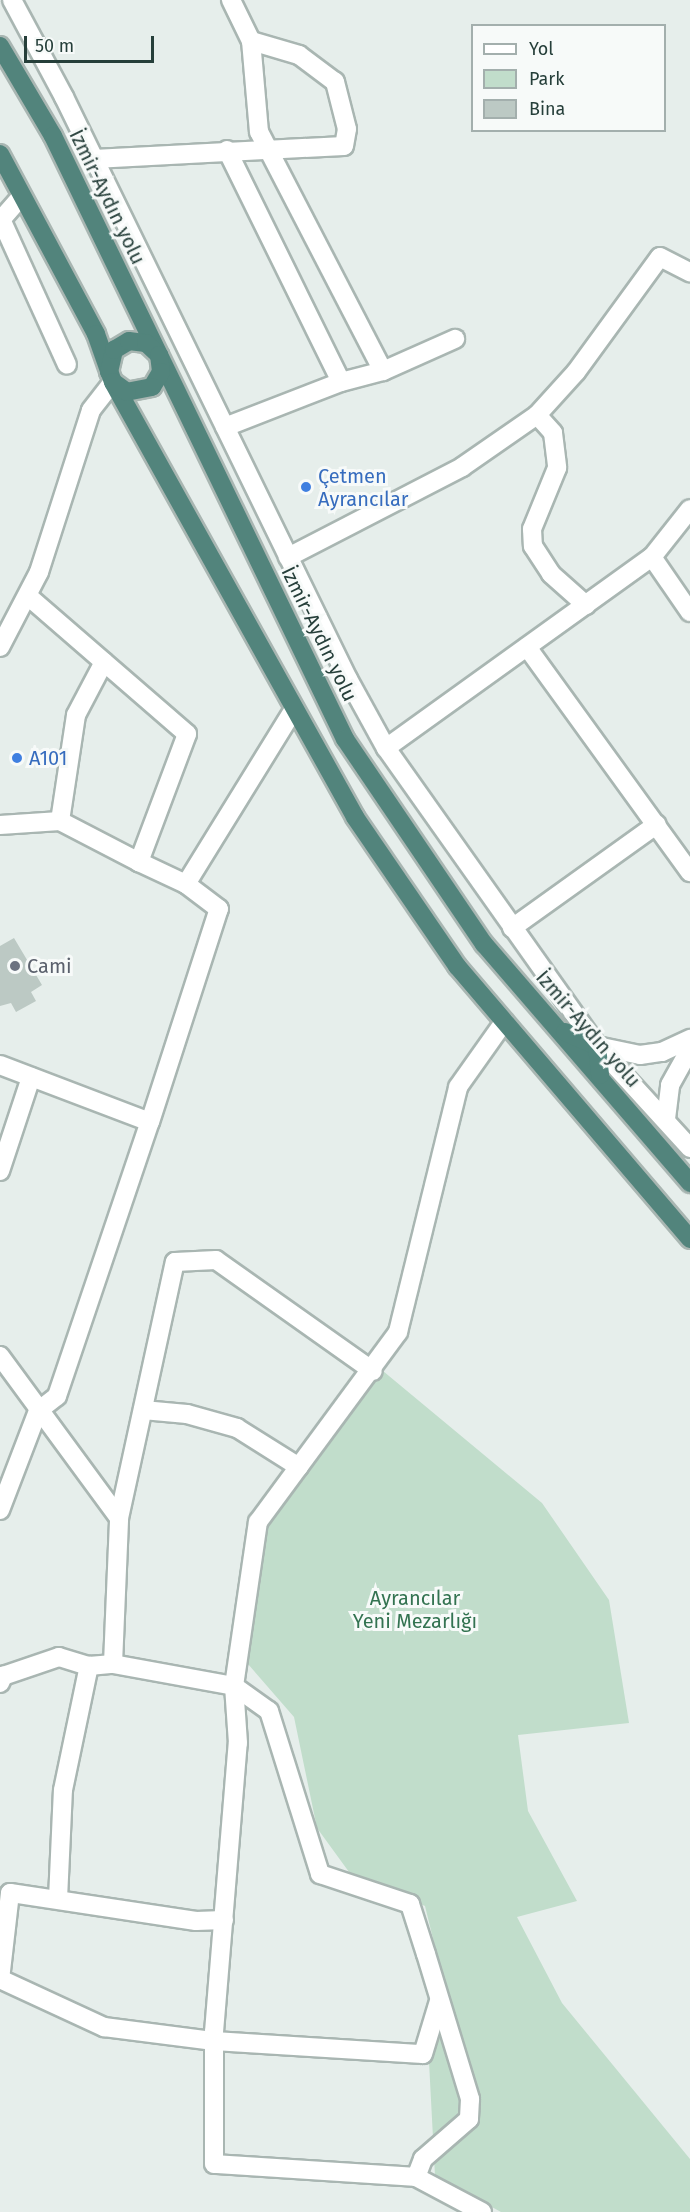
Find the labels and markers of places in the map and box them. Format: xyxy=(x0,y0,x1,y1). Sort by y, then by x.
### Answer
place label: Çetmen Ayrancılar xyxy=(318,464,408,511)
marker: Çetmen Ayrancılar xyxy=(299,480,313,494)
place label: A101 xyxy=(29,746,67,770)
marker: A101 xyxy=(10,751,24,765)
place label: Cami xyxy=(27,954,72,978)
marker: Cami xyxy=(8,959,22,973)

